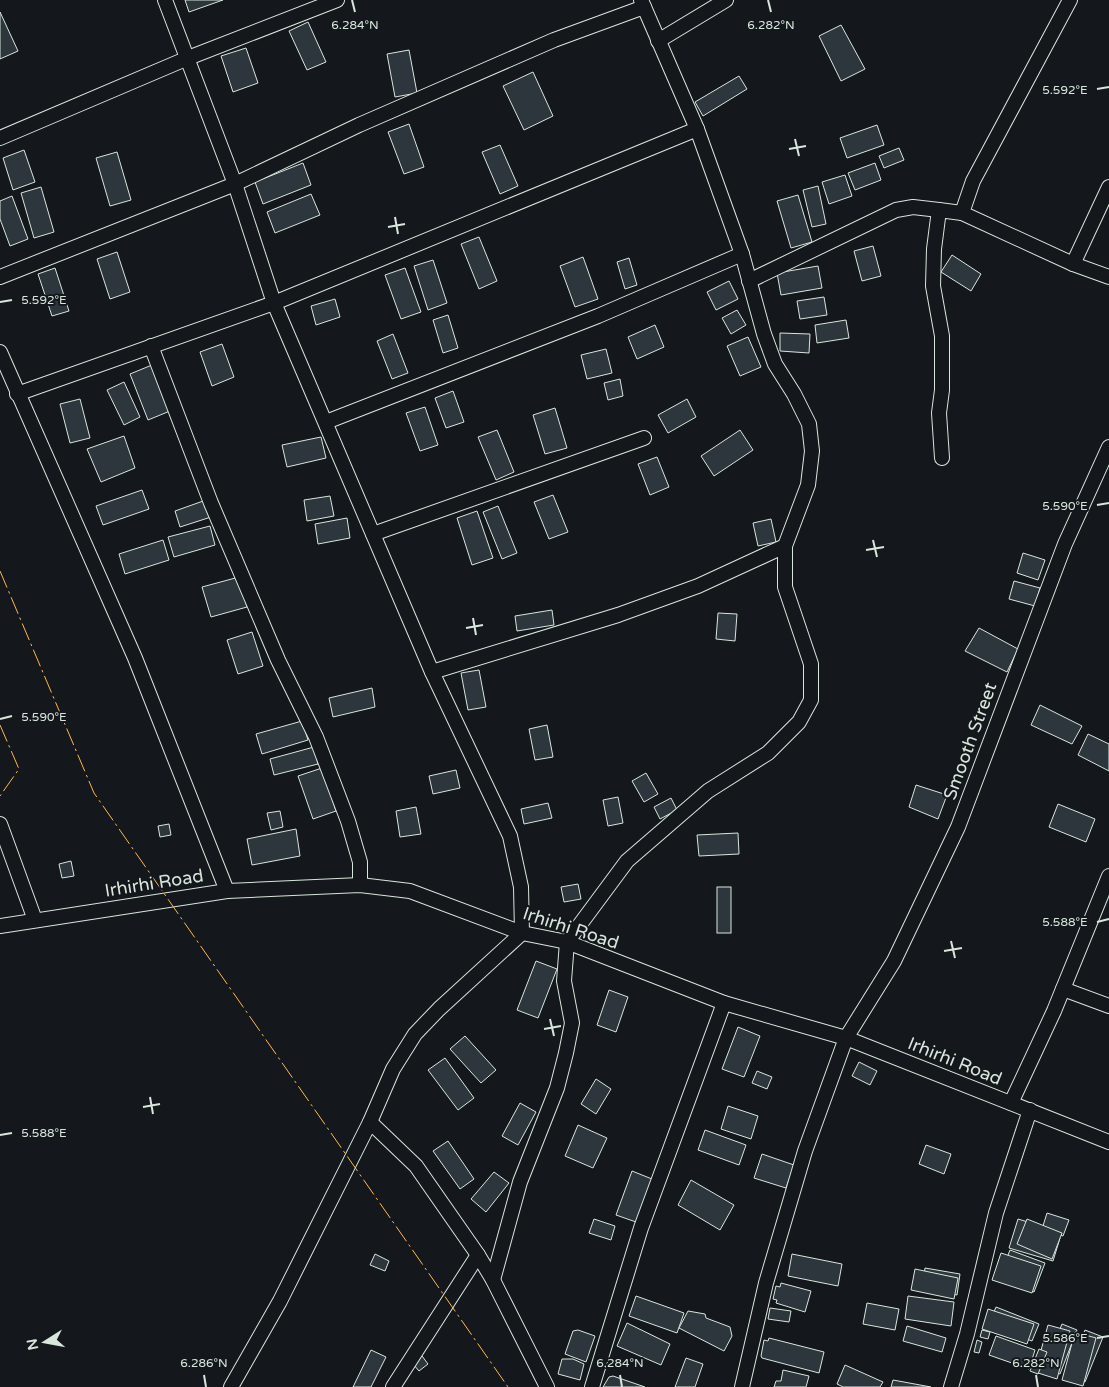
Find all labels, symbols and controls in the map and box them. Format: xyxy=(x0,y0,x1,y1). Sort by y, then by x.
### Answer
text: 6.284°N xyxy=(331,18,379,32)
text: 6.282°N xyxy=(747,18,795,32)
text: 5.592°E xyxy=(1042,83,1088,97)
text: 5.592°E xyxy=(21,293,67,307)
text: 5.590°E xyxy=(1042,499,1088,513)
street label: Smooth Street xyxy=(939,679,1001,803)
text: 5.590°E xyxy=(21,710,67,724)
street label: Irhirhi Road xyxy=(103,864,205,902)
street label: Irhirhi Road xyxy=(520,902,622,954)
text: 5.588°E xyxy=(1042,915,1088,929)
street label: Irhirhi Road xyxy=(905,1032,1005,1090)
text: 5.588°E xyxy=(21,1126,67,1140)
north arrow xyxy=(20,1317,70,1367)
text: 5.586°E xyxy=(1042,1331,1088,1345)
text: N xyxy=(23,1337,42,1352)
text: 6.286°N xyxy=(180,1356,228,1370)
text: 6.284°N xyxy=(596,1356,644,1370)
text: 6.282°N xyxy=(1012,1356,1060,1370)

